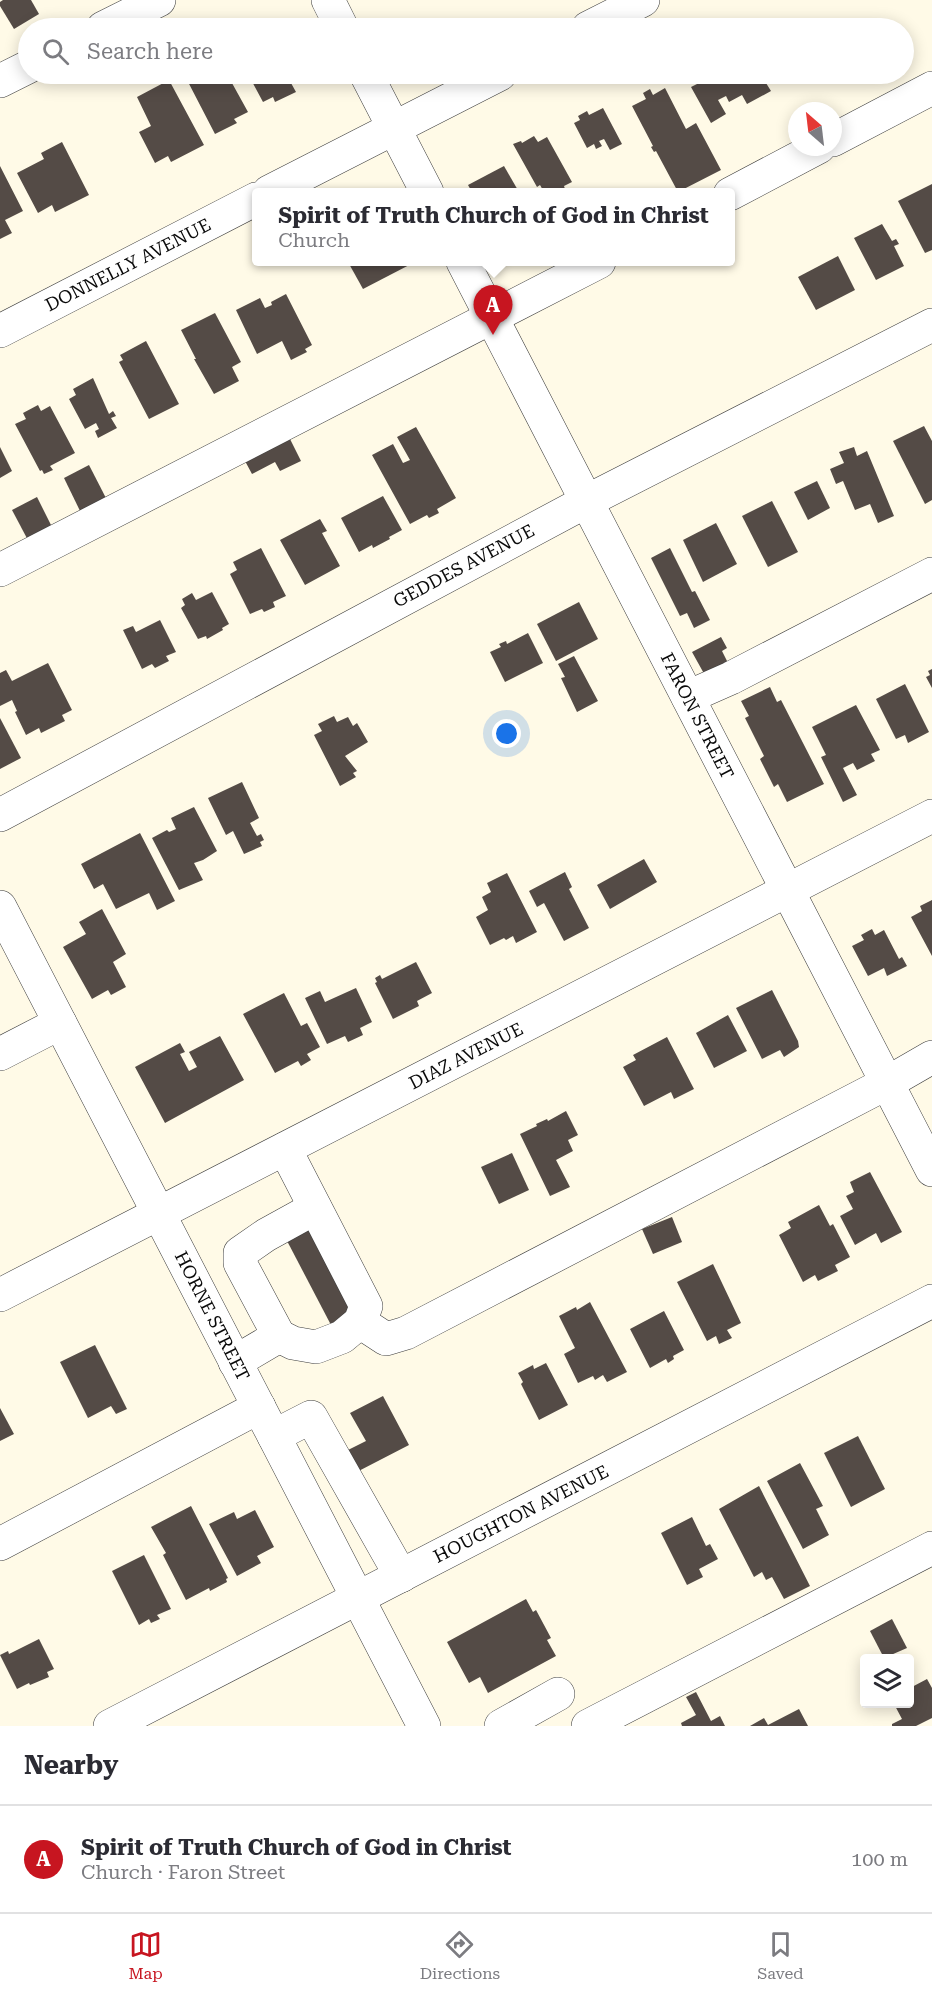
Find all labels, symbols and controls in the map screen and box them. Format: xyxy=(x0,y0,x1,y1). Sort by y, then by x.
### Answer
search box xyxy=(18,18,914,84)
icon: search xyxy=(39,35,72,68)
text: Search here xyxy=(87,39,213,64)
north arrow xyxy=(788,102,842,156)
popup xyxy=(252,188,735,266)
text: Spirit of Truth Church of God in Christ xyxy=(278,203,709,228)
street label: DONNELLY AVENUE xyxy=(42,214,214,315)
text: Church xyxy=(278,228,350,252)
pin: A xyxy=(474,286,512,335)
street label: GEDDES AVENUE xyxy=(390,519,538,612)
street label: FARON STREET xyxy=(657,649,738,782)
your location xyxy=(492,719,521,748)
street label: DIAZ AVENUE xyxy=(405,1018,526,1093)
street label: HORNE STREET xyxy=(171,1247,254,1384)
street label: HOUGHTON AVENUE xyxy=(430,1460,612,1567)
map controls xyxy=(860,1654,914,1708)
button: layers xyxy=(860,1654,914,1708)
text: Nearby xyxy=(24,1750,118,1780)
text: Spirit of Truth Church of God in Christ xyxy=(81,1835,511,1860)
text: A xyxy=(36,1847,51,1871)
text: 100 m xyxy=(851,1847,908,1871)
text: Church · Faron Street xyxy=(81,1860,285,1884)
tab: Map xyxy=(128,1928,163,1983)
tab: Directions xyxy=(420,1928,500,1983)
tab: Saved xyxy=(757,1928,804,1983)

